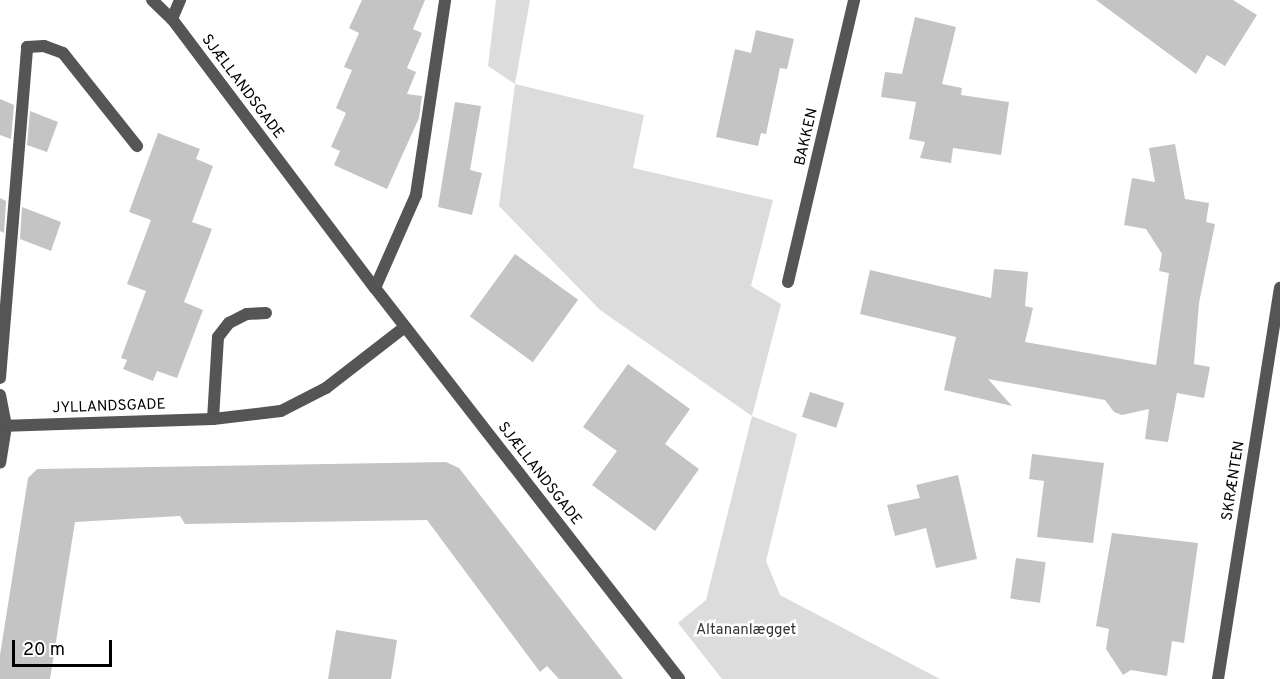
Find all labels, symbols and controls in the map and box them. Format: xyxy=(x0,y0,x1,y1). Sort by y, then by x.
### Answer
street label: SJÆLLANDSGADE xyxy=(197,31,287,143)
street label: BAKKEN xyxy=(792,106,822,168)
street label: JYLLANDSGADE xyxy=(52,396,166,418)
street label: SJÆLLANDSGADE xyxy=(493,419,585,529)
street label: SKRÆNTEN xyxy=(1219,440,1249,522)
park label: Altananlægget xyxy=(696,622,796,640)
scale bar xyxy=(15,628,116,666)
text: 20 m xyxy=(23,639,65,662)

